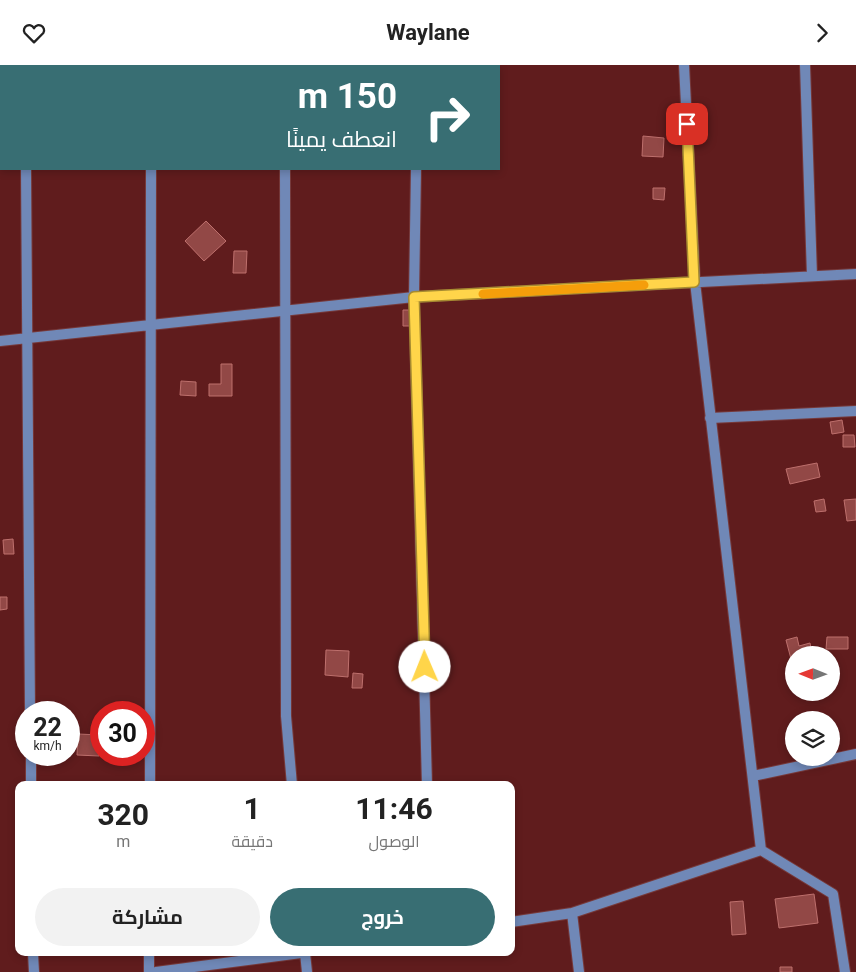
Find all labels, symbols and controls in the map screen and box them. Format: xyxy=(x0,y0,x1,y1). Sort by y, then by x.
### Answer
icon: heart xyxy=(20,19,48,47)
icon: forward xyxy=(808,19,836,47)
text: Waylane xyxy=(386,20,470,45)
text: 150 m xyxy=(298,76,397,117)
icon: right xyxy=(415,85,480,150)
pin xyxy=(666,103,708,145)
icon: arrive xyxy=(673,110,701,138)
text: انعطف يمينًا xyxy=(286,127,397,152)
position arrow xyxy=(398,640,450,692)
north arrow xyxy=(785,646,840,701)
map controls xyxy=(785,646,840,766)
speed limit sign: 30 xyxy=(90,701,155,766)
button: layers xyxy=(785,711,840,766)
text: 22 xyxy=(33,713,62,742)
text: km/h xyxy=(33,739,62,753)
text: 1 xyxy=(244,791,261,826)
text: 11:46 xyxy=(355,791,433,826)
text: 320 xyxy=(97,797,149,832)
text: m xyxy=(116,832,130,851)
text: دقيقة xyxy=(231,832,273,851)
text: الوصول xyxy=(369,832,419,851)
button: مشاركة xyxy=(35,888,260,946)
button: خروج xyxy=(270,888,495,946)

